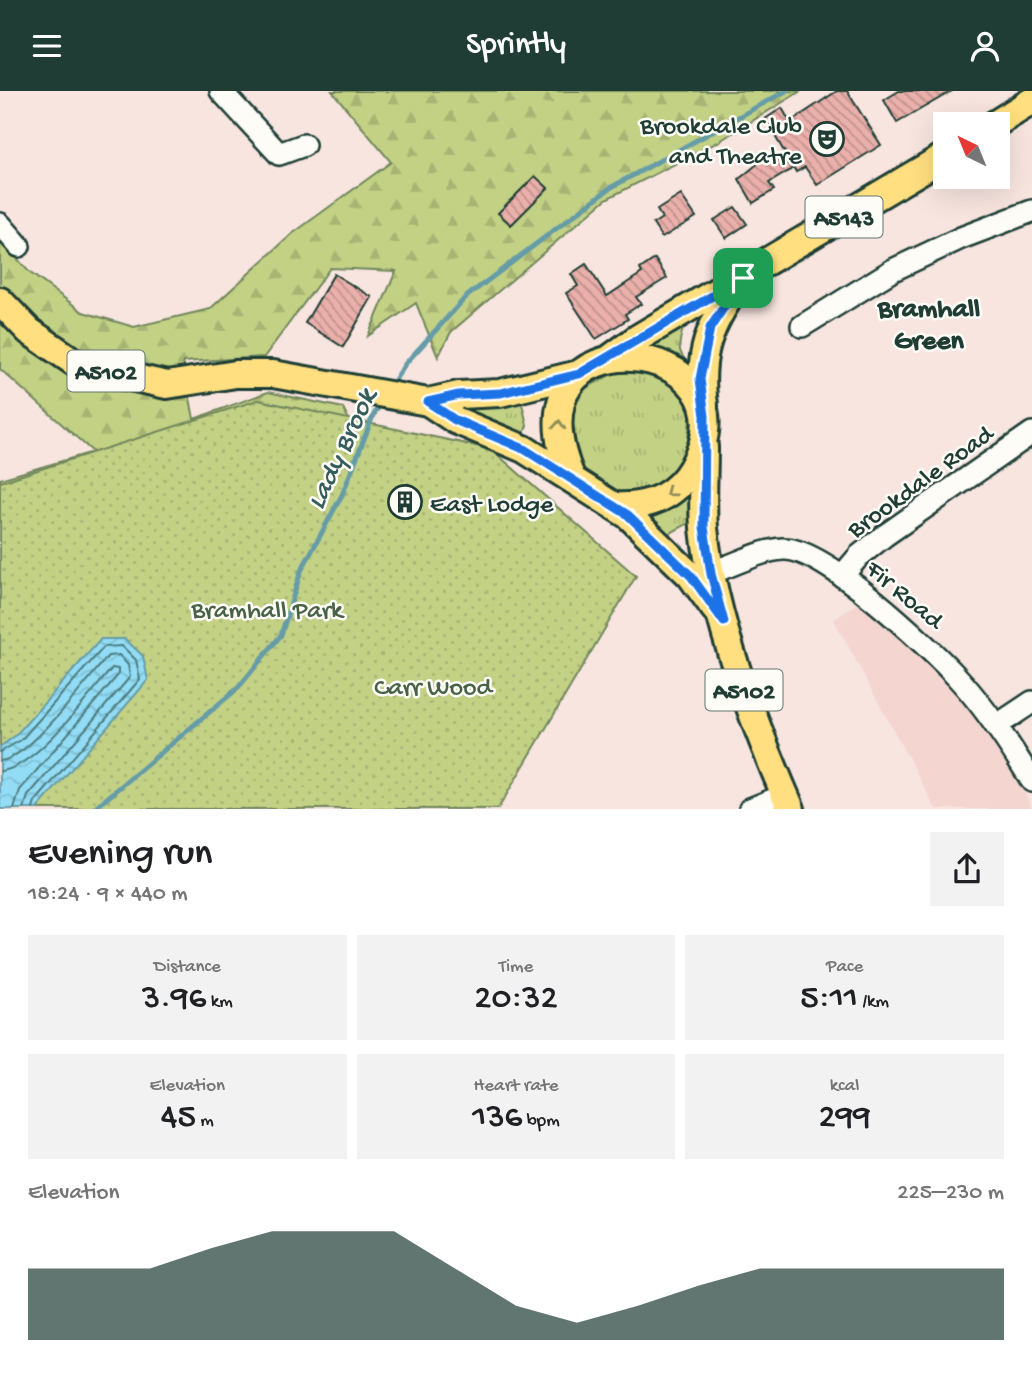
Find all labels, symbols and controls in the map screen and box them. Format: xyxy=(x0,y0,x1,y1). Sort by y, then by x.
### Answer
icon: menu xyxy=(28,27,66,65)
text: Sprintly xyxy=(466,27,566,65)
icon: person xyxy=(966,27,1004,65)
north arrow xyxy=(933,112,1010,189)
map controls xyxy=(933,112,1010,189)
place label: Brookdale Club and Theatre xyxy=(639,113,803,174)
theatre icon: Brookdale Club and Theatre xyxy=(808,120,846,158)
road number: A5143 xyxy=(806,197,882,237)
pin xyxy=(713,248,773,308)
icon: arrive xyxy=(724,259,762,297)
district label: Bramhall Green xyxy=(877,294,980,359)
road number: A5102 xyxy=(68,351,144,391)
water label: Lady Brook xyxy=(301,382,386,515)
one-way arrow xyxy=(551,419,566,430)
street label: Brookdale Road xyxy=(842,419,1002,548)
building icon: East Lodge xyxy=(386,483,424,521)
one-way arrow xyxy=(665,484,677,496)
place label: East Lodge xyxy=(430,491,554,522)
street label: Fir Road xyxy=(857,555,949,639)
park label: Bramhall Park xyxy=(191,597,345,628)
road number: A5102 xyxy=(706,669,782,711)
park label: Carr Wood xyxy=(374,674,493,705)
button: share xyxy=(930,832,1004,906)
text: Evening run xyxy=(28,833,212,877)
text: 18:24 · 9 × 440 m xyxy=(28,881,188,908)
text: Distance xyxy=(154,956,221,979)
text: Time xyxy=(499,956,533,979)
text: Pace xyxy=(826,956,863,979)
text: 3.96 xyxy=(142,979,206,1020)
text: 20:32 xyxy=(474,979,558,1020)
text: 5:11 xyxy=(800,979,858,1020)
text: km xyxy=(206,991,233,1014)
text: /km xyxy=(858,991,889,1014)
text: Elevation xyxy=(150,1075,225,1098)
text: Heart rate xyxy=(473,1075,559,1098)
text: kcal xyxy=(830,1075,859,1098)
text: 45 xyxy=(161,1098,196,1139)
text: 136 xyxy=(472,1098,522,1139)
text: 299 xyxy=(819,1098,871,1139)
text: m xyxy=(196,1110,214,1133)
text: bpm xyxy=(522,1110,560,1133)
text: Elevation xyxy=(28,1180,119,1207)
text: 225–230 m xyxy=(897,1180,1004,1207)

